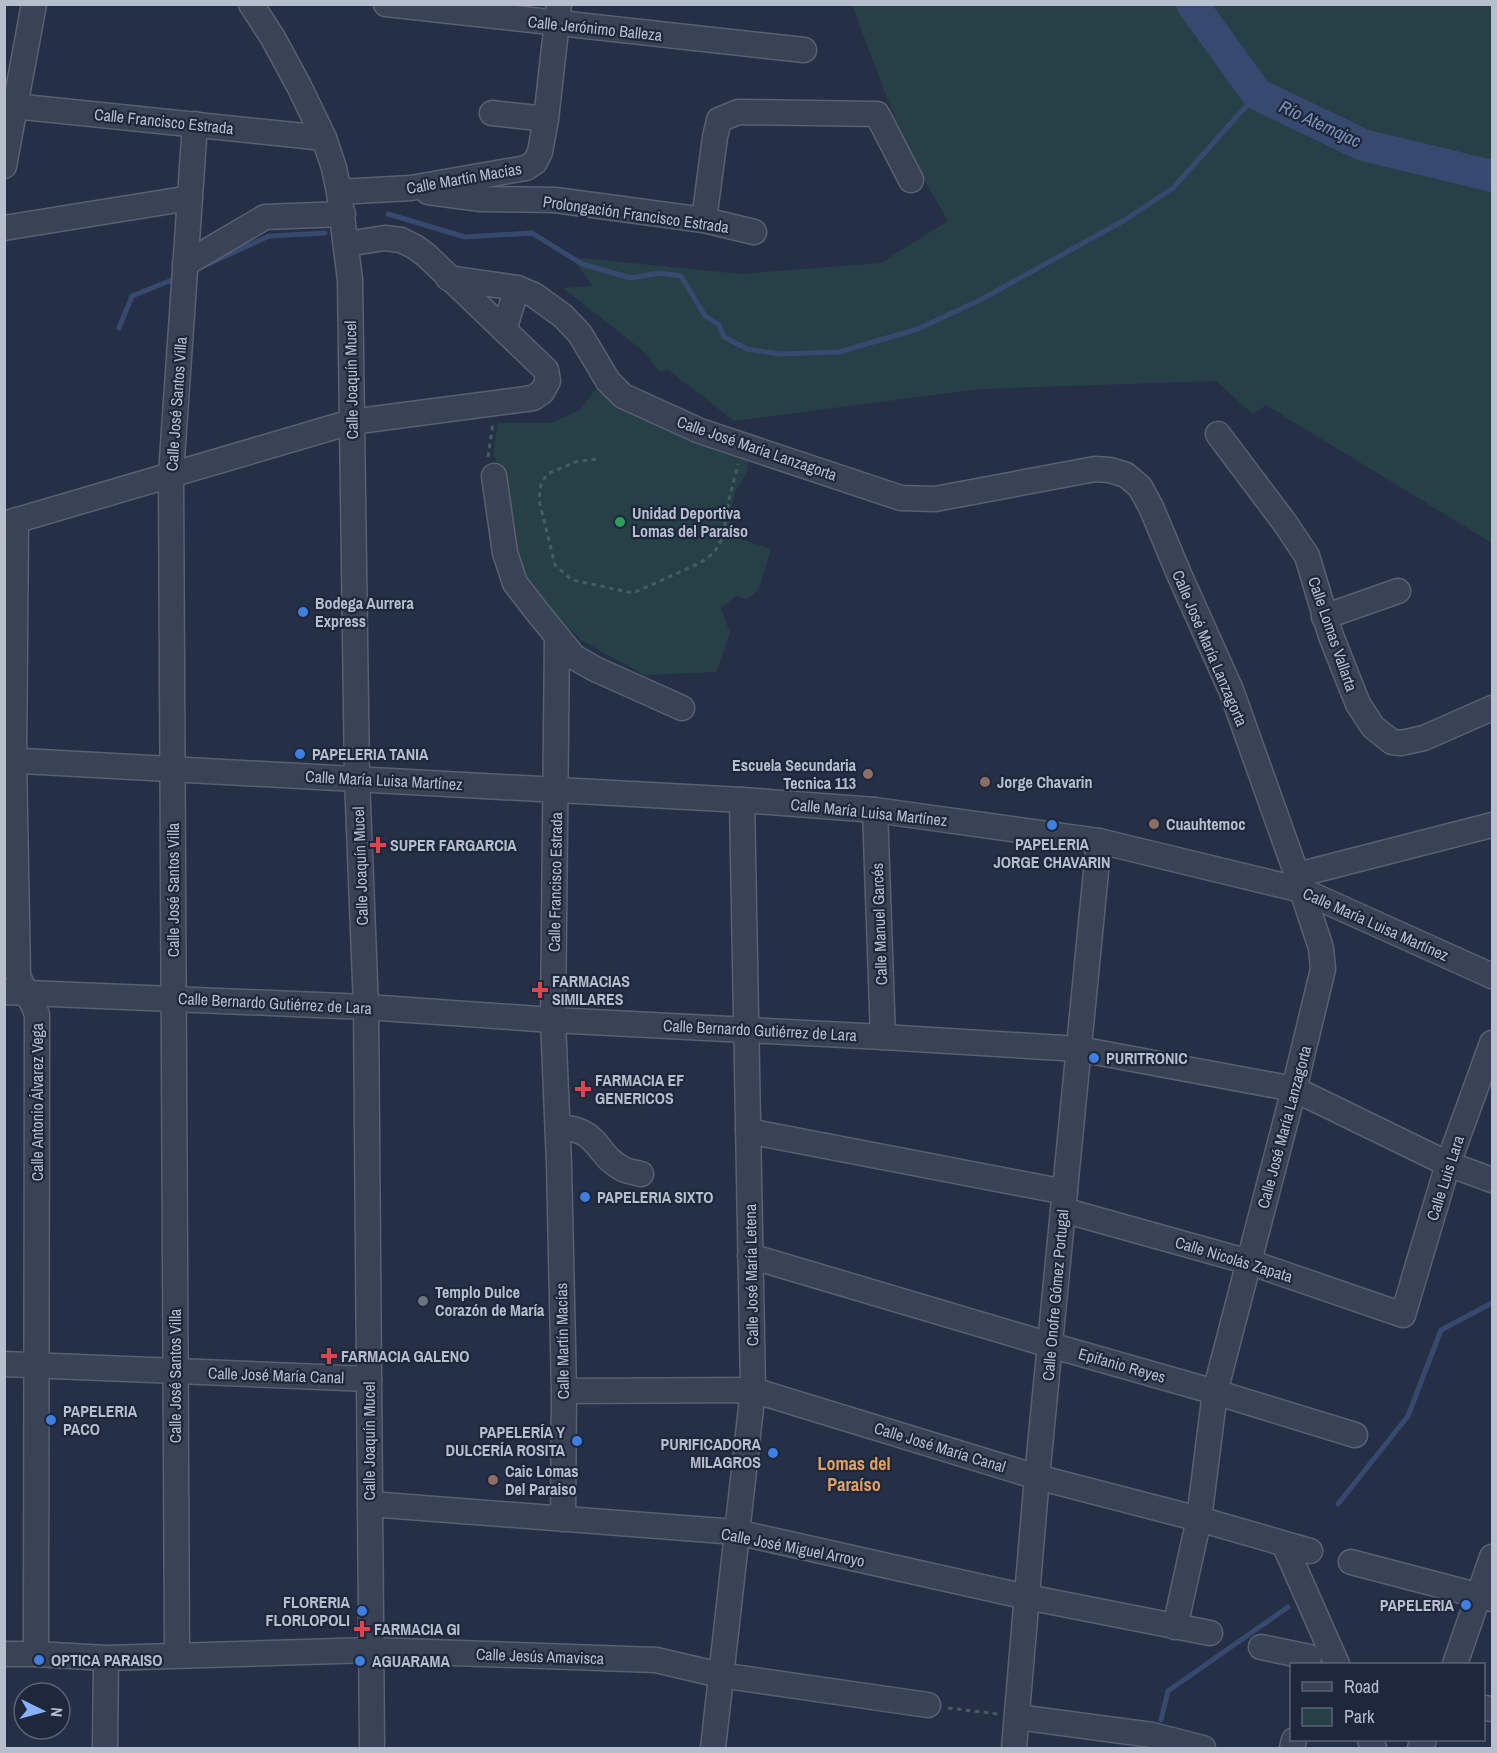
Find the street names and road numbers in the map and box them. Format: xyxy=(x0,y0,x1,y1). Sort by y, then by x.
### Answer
street label: Calle Jerónimo Balleza xyxy=(527,10,664,46)
street label: Calle Francisco Estrada xyxy=(93,103,235,139)
street label: Calle Martín Macías xyxy=(405,157,523,199)
street label: Prolongación Francisco Estrada xyxy=(542,190,731,238)
street label: Calle Joaquín Mucel xyxy=(339,320,363,440)
street label: Calle José Santos Villa xyxy=(160,335,192,472)
street label: Calle José María Lanzagorta xyxy=(674,410,841,486)
street label: Calle José María Lanzagorta xyxy=(1167,567,1253,730)
street label: Calle Lomas Vallarta xyxy=(1303,574,1363,695)
street label: Calle María Luisa Martínez xyxy=(305,765,464,795)
street label: Calle María Luisa Martínez xyxy=(790,793,949,831)
street label: Calle Joaquín Mucel xyxy=(347,806,373,926)
street label: Calle Francisco Estrada xyxy=(543,811,567,952)
street label: Calle José Santos Villa xyxy=(162,822,184,957)
street label: Calle Manuel Garcés xyxy=(866,862,892,986)
street label: Calle María Luisa Martínez xyxy=(1300,882,1453,966)
street label: Calle Bernardo Gutiérrez de Lara xyxy=(178,987,373,1019)
street label: Calle Bernardo Gutiérrez de Lara xyxy=(663,1014,858,1046)
street label: Calle Antonio Álvarez Vega xyxy=(26,1022,48,1181)
street label: Calle José María Lanzagorta xyxy=(1252,1042,1317,1211)
street label: Calle Luis Lara xyxy=(1421,1132,1469,1223)
street label: Calle José María Letena xyxy=(739,1203,763,1346)
street label: Calle Onofre Gómez Portugal xyxy=(1037,1208,1073,1382)
street label: Calle Nicolás Zapata xyxy=(1173,1231,1296,1288)
street label: Calle Martín Macías xyxy=(550,1282,574,1400)
street label: Calle José Santos Villa xyxy=(164,1308,186,1443)
street label: Epifanio Reyes xyxy=(1076,1342,1168,1388)
street label: Calle José María Canal xyxy=(207,1362,345,1388)
street label: Calle Joaquín Mucel xyxy=(358,1381,380,1500)
street label: Calle José María Canal xyxy=(872,1417,1008,1477)
street label: Calle José Miguel Arroyo xyxy=(719,1522,867,1572)
street label: Calle Jesús Amavisca xyxy=(475,1643,605,1669)

